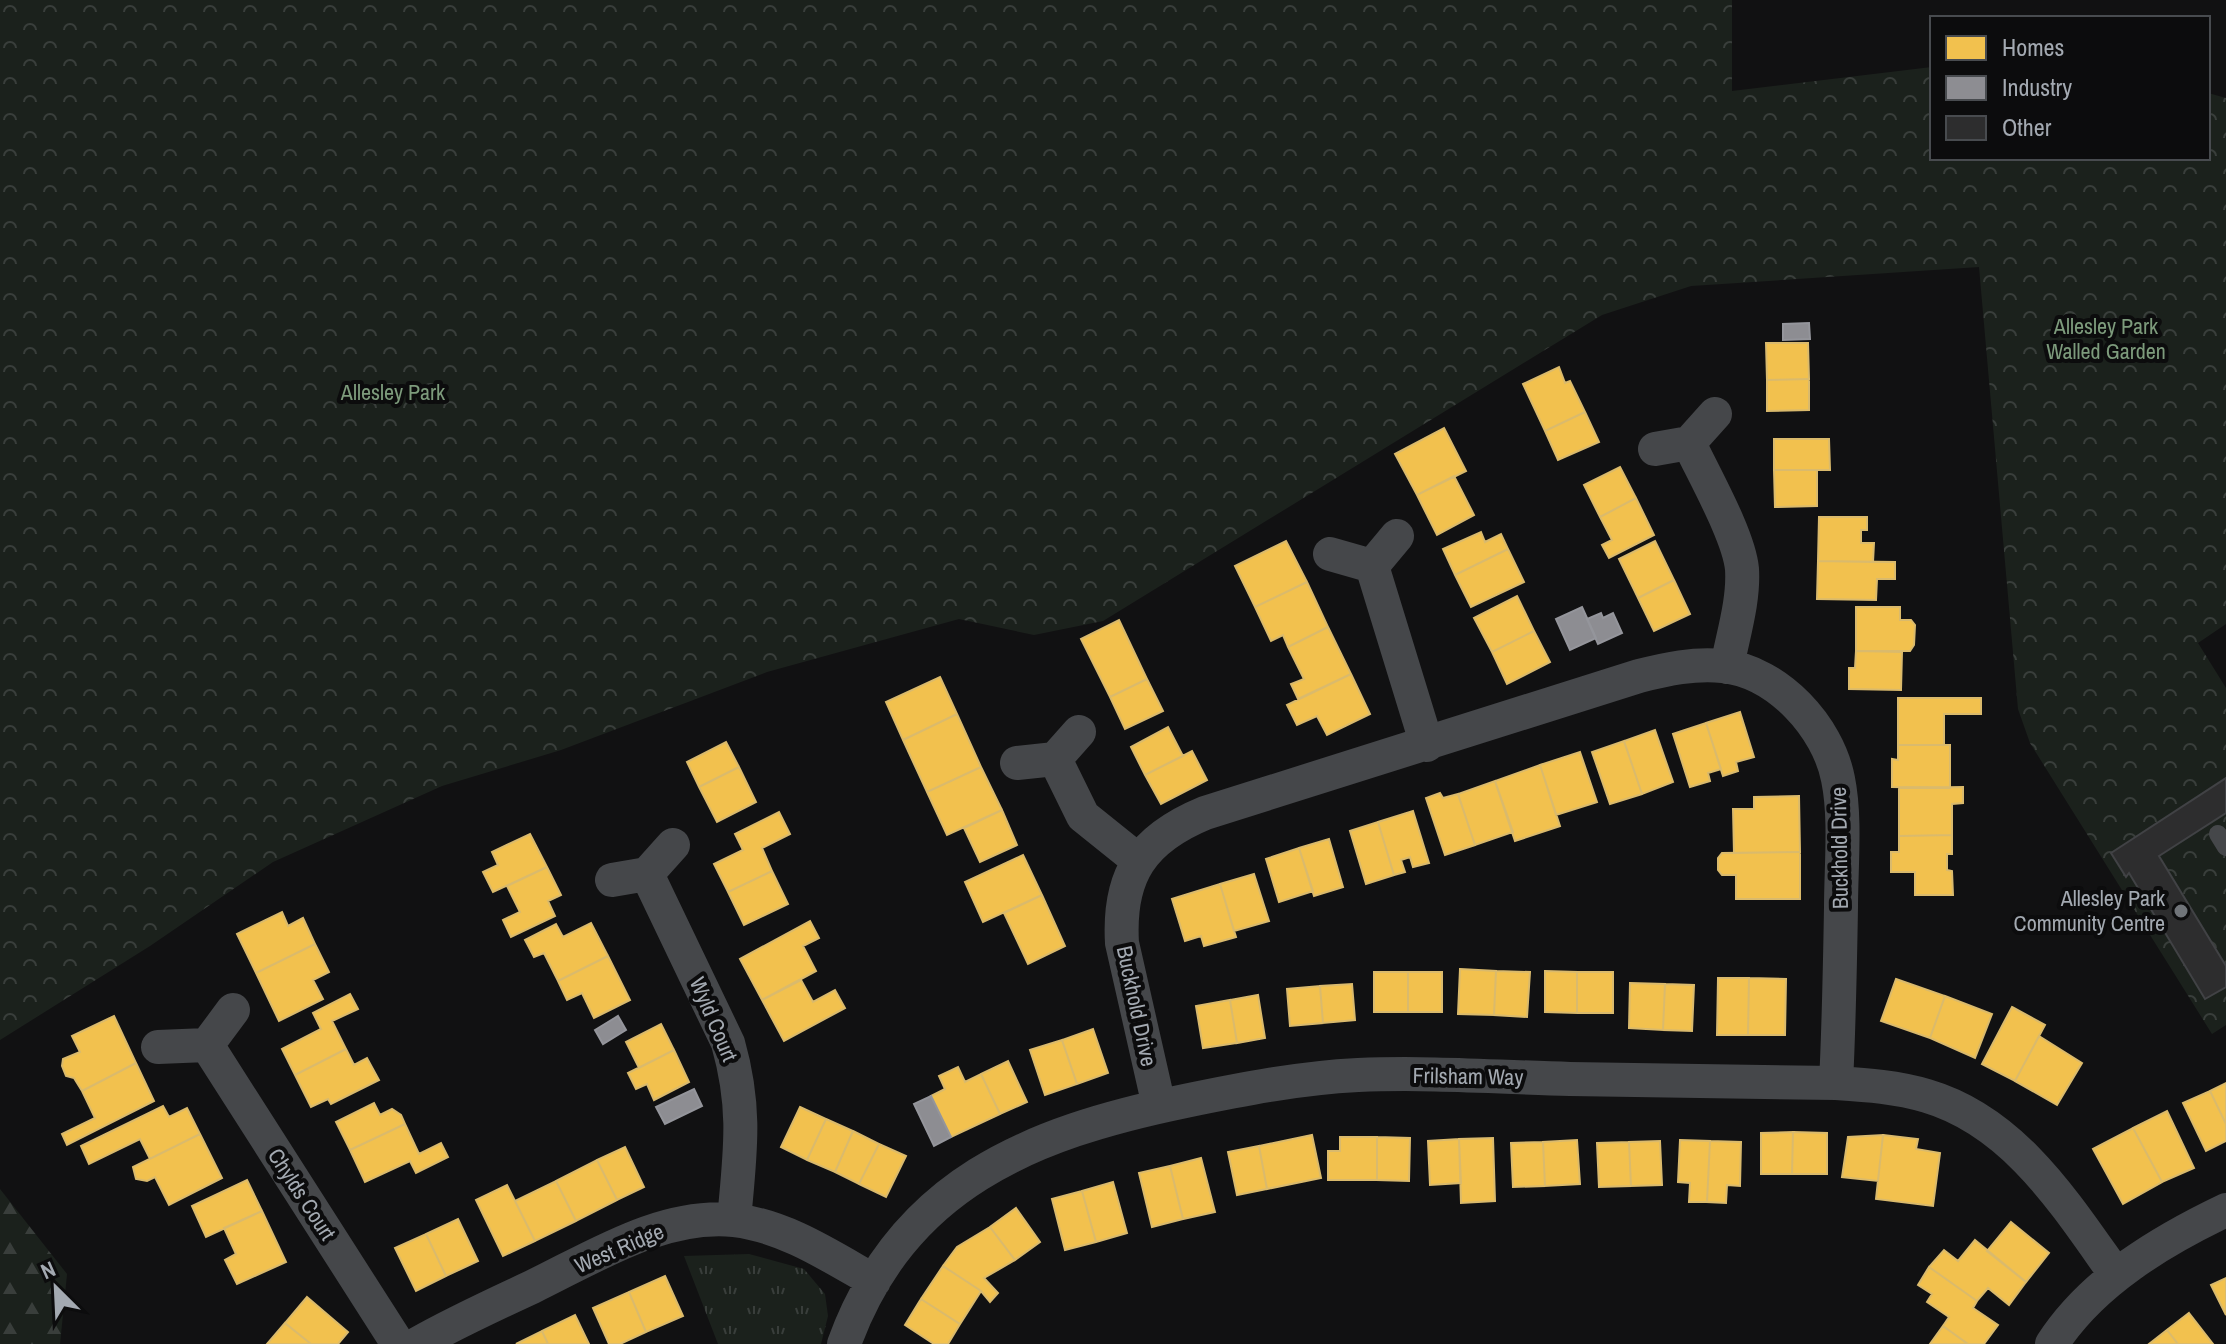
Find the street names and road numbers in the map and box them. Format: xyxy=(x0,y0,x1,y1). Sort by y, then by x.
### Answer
street label: Buckhold Drive xyxy=(1823,787,1855,909)
street label: Buckhold Drive xyxy=(1110,943,1164,1069)
street label: Wyld Court xyxy=(683,972,745,1066)
street label: Frilsham Way xyxy=(1412,1060,1524,1092)
street label: Chylds Court xyxy=(261,1142,343,1246)
street label: West Ridge xyxy=(570,1216,668,1280)

